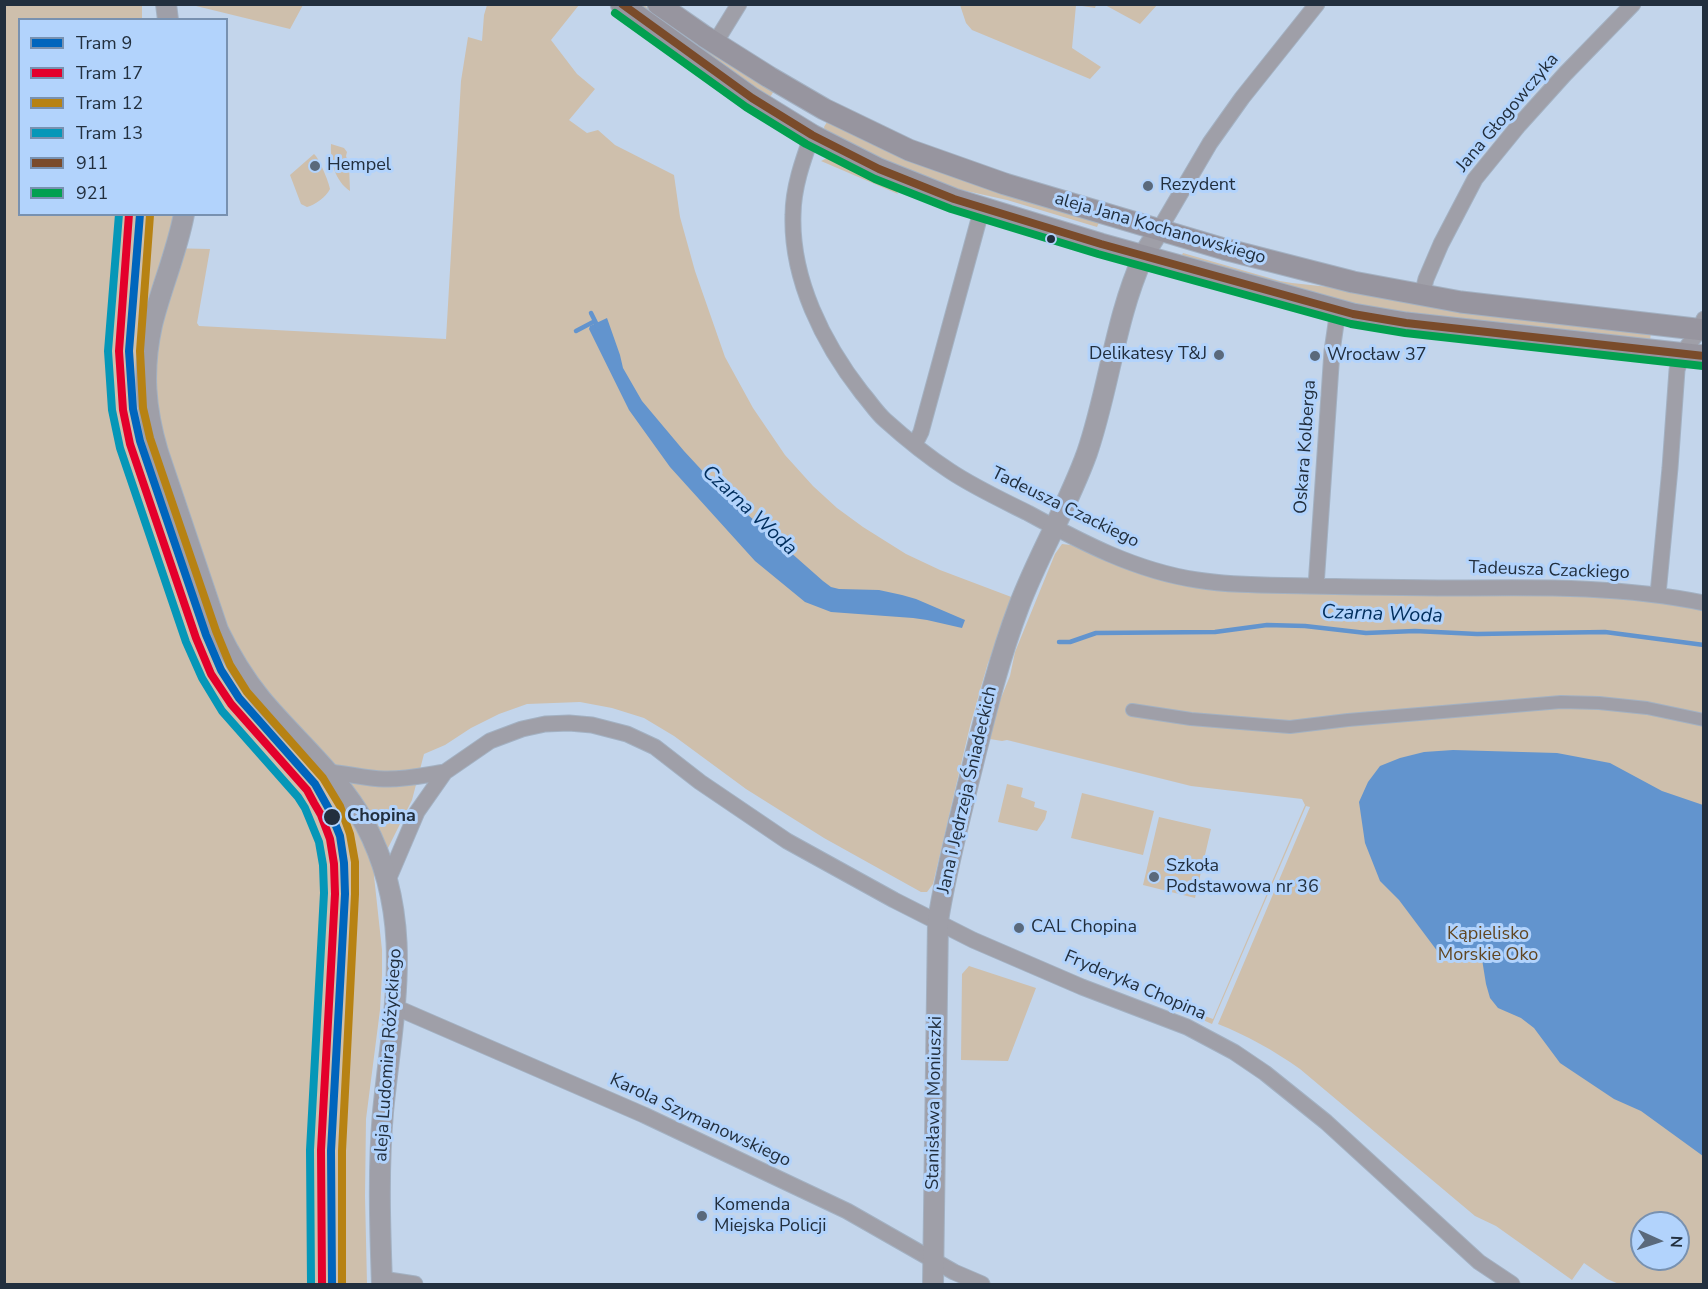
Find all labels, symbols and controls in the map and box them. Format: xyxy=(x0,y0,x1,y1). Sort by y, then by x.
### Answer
legend xyxy=(18,18,228,216)
text: Tram 9 xyxy=(76,31,132,55)
street label: Jana Głogowczyka xyxy=(1452,49,1564,177)
text: Tram 17 xyxy=(76,61,143,85)
text: Tram 12 xyxy=(76,91,143,115)
text: Tram 13 xyxy=(76,121,143,145)
text: 911 xyxy=(76,151,108,175)
place label: Hempel xyxy=(327,155,391,177)
marker: Hempel xyxy=(308,159,322,173)
place label: Rezydent xyxy=(1160,175,1235,197)
marker: Rezydent xyxy=(1141,179,1155,193)
text: 921 xyxy=(76,181,108,205)
street label: aleja Jana Kochanowskiego xyxy=(1052,188,1268,270)
unlabelled marker xyxy=(1045,233,1057,245)
place label: Delikatesy T&J xyxy=(1089,344,1207,366)
place label: Wrocław 37 xyxy=(1327,345,1427,367)
marker: Delikatesy T&J xyxy=(1212,348,1226,362)
marker: Wrocław 37 xyxy=(1308,349,1322,363)
street label: Oskara Kolberga xyxy=(1291,379,1321,515)
water label: Czarna Woda xyxy=(696,461,802,561)
street label: Tadeusza Czackiego xyxy=(988,463,1142,553)
street label: Tadeusza Czackiego xyxy=(1468,557,1630,585)
water label: Czarna Woda xyxy=(1321,601,1443,629)
street label: Jana i Jędrzeja Śniadeckich xyxy=(934,684,1002,896)
place label: Chopina xyxy=(347,806,416,828)
marker: Chopina xyxy=(322,807,342,827)
place label: Szkoła Podstawowa nr 36 xyxy=(1166,856,1319,898)
marker: Szkoła Podstawowa nr 36 xyxy=(1147,870,1161,884)
place label: CAL Chopina xyxy=(1031,917,1137,939)
marker: CAL Chopina xyxy=(1012,921,1026,935)
park label: Kąpielisko Morskie Oko xyxy=(1438,924,1538,966)
street label: Fryderyka Chopina xyxy=(1061,946,1209,1026)
street label: aleja Ludomira Różyckiego xyxy=(371,948,407,1162)
street label: Stanisława Moniuszki xyxy=(923,1016,947,1190)
street label: Karola Szymanowskiego xyxy=(606,1070,794,1172)
place label: Komenda Miejska Policji xyxy=(714,1195,826,1238)
marker: Komenda Miejska Policji xyxy=(695,1209,709,1223)
north arrow xyxy=(1630,1211,1690,1271)
text: N xyxy=(1665,1235,1687,1248)

